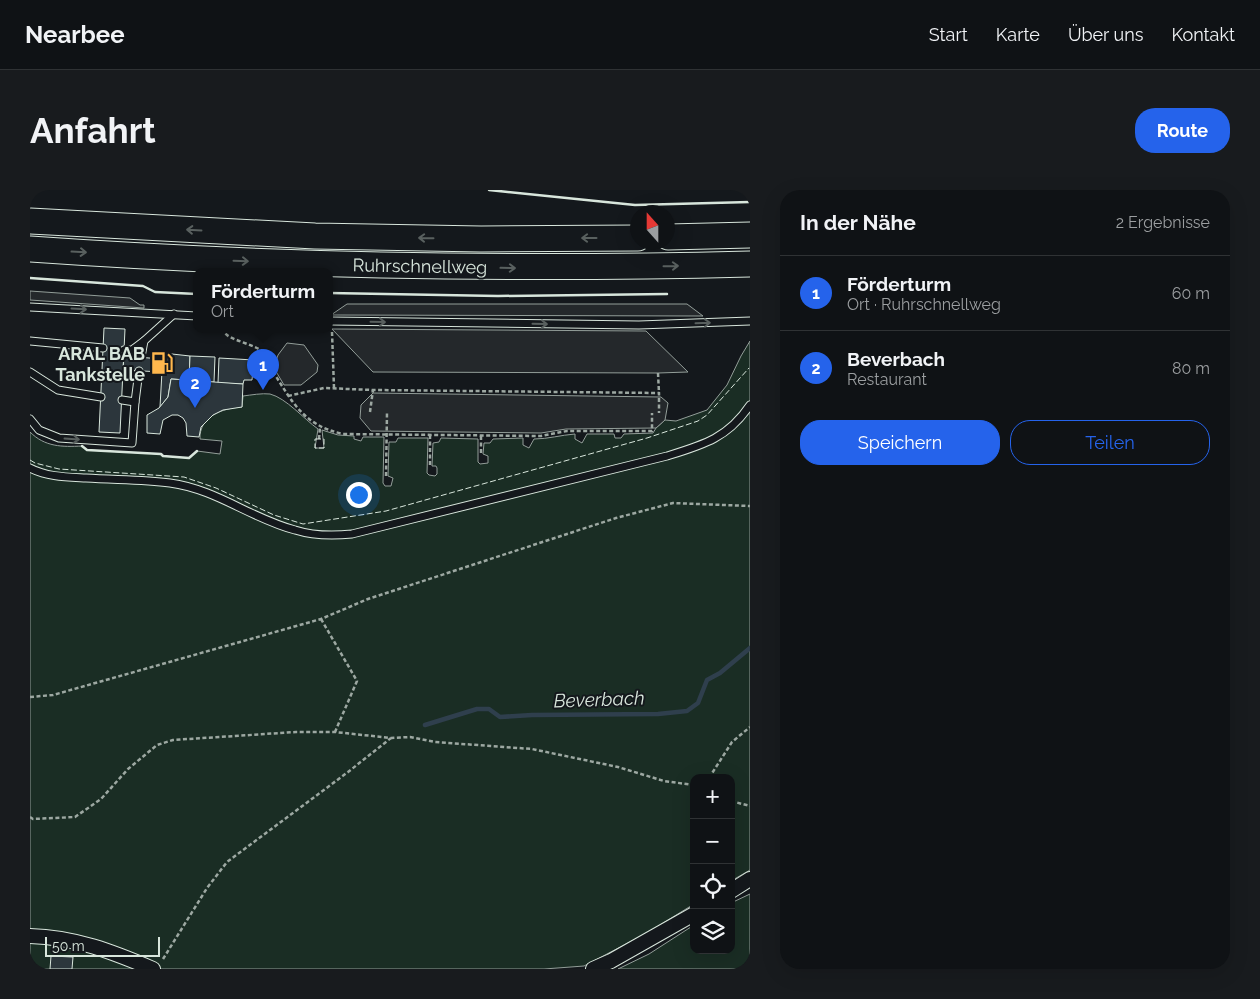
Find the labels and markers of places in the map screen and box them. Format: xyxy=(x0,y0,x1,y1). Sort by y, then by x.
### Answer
place label: ARAL BAB Tankstelle xyxy=(56,343,145,385)
pin: 1 xyxy=(247,349,279,390)
fuel station icon: ARAL BAB Tankstelle xyxy=(149,350,175,376)
pin: 2 xyxy=(179,367,211,408)

